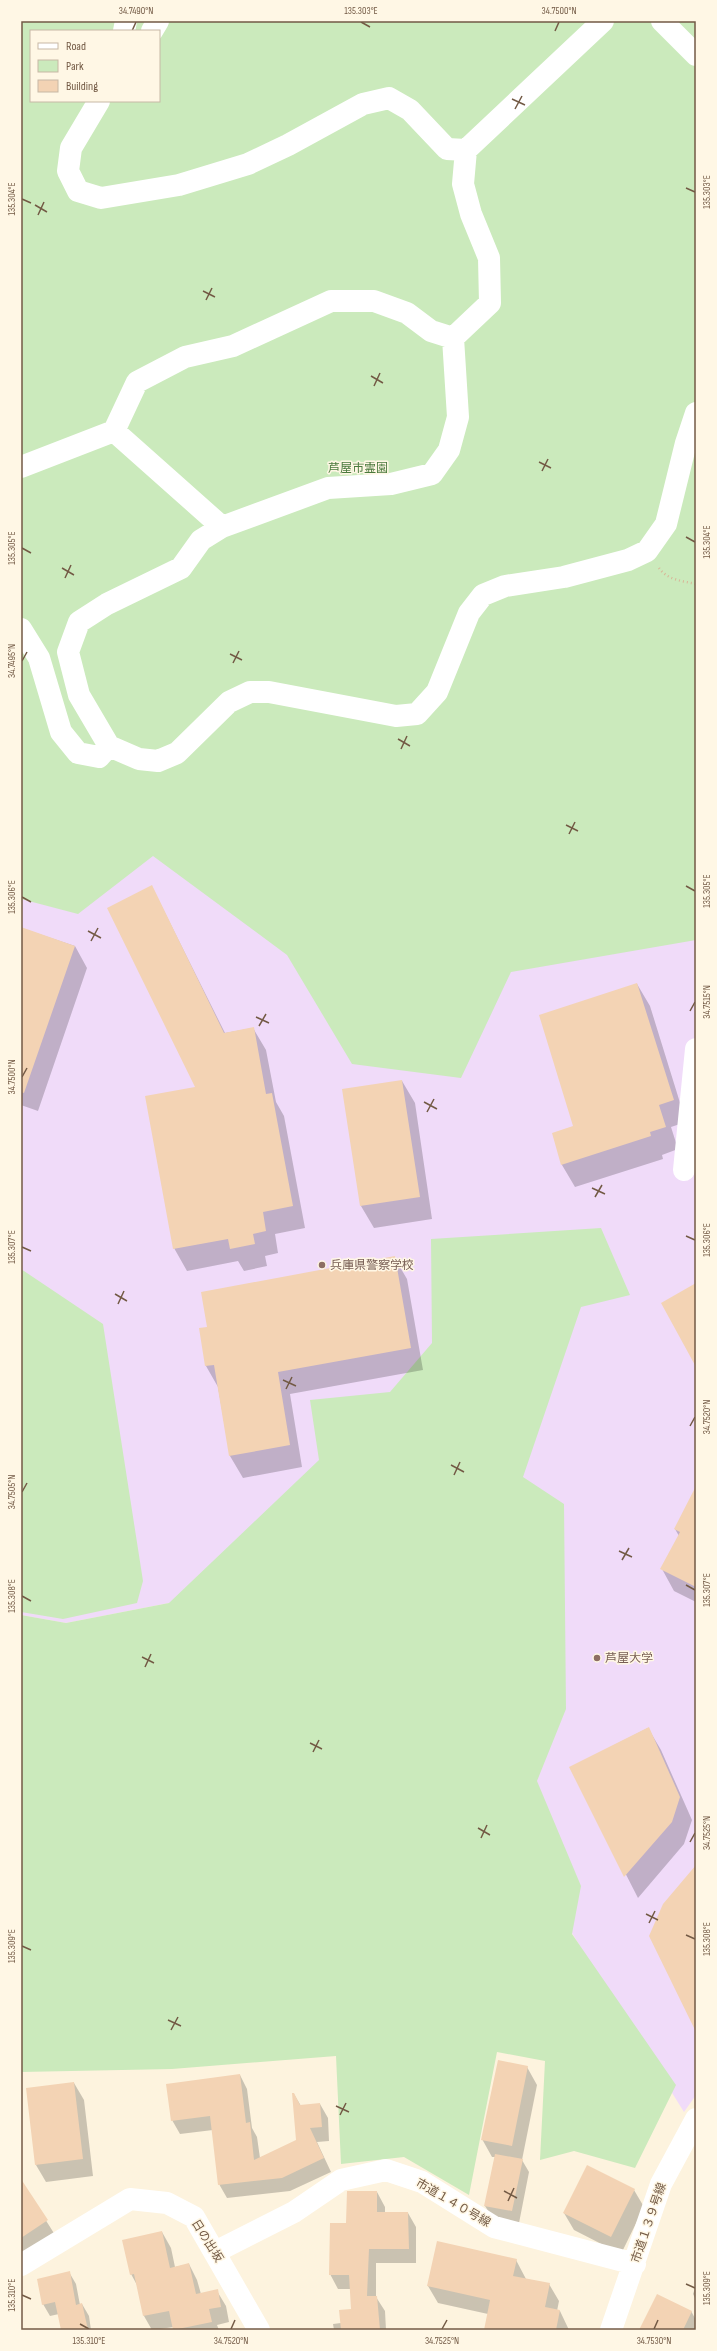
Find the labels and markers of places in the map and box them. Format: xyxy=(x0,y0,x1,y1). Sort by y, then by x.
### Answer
place label: 兵庫県警察学校 xyxy=(330,1258,414,1273)
marker: 兵庫県警察学校 xyxy=(317,1260,327,1270)
place label: 芦屋大学 xyxy=(605,1651,653,1666)
marker: 芦屋大学 xyxy=(592,1653,602,1663)

